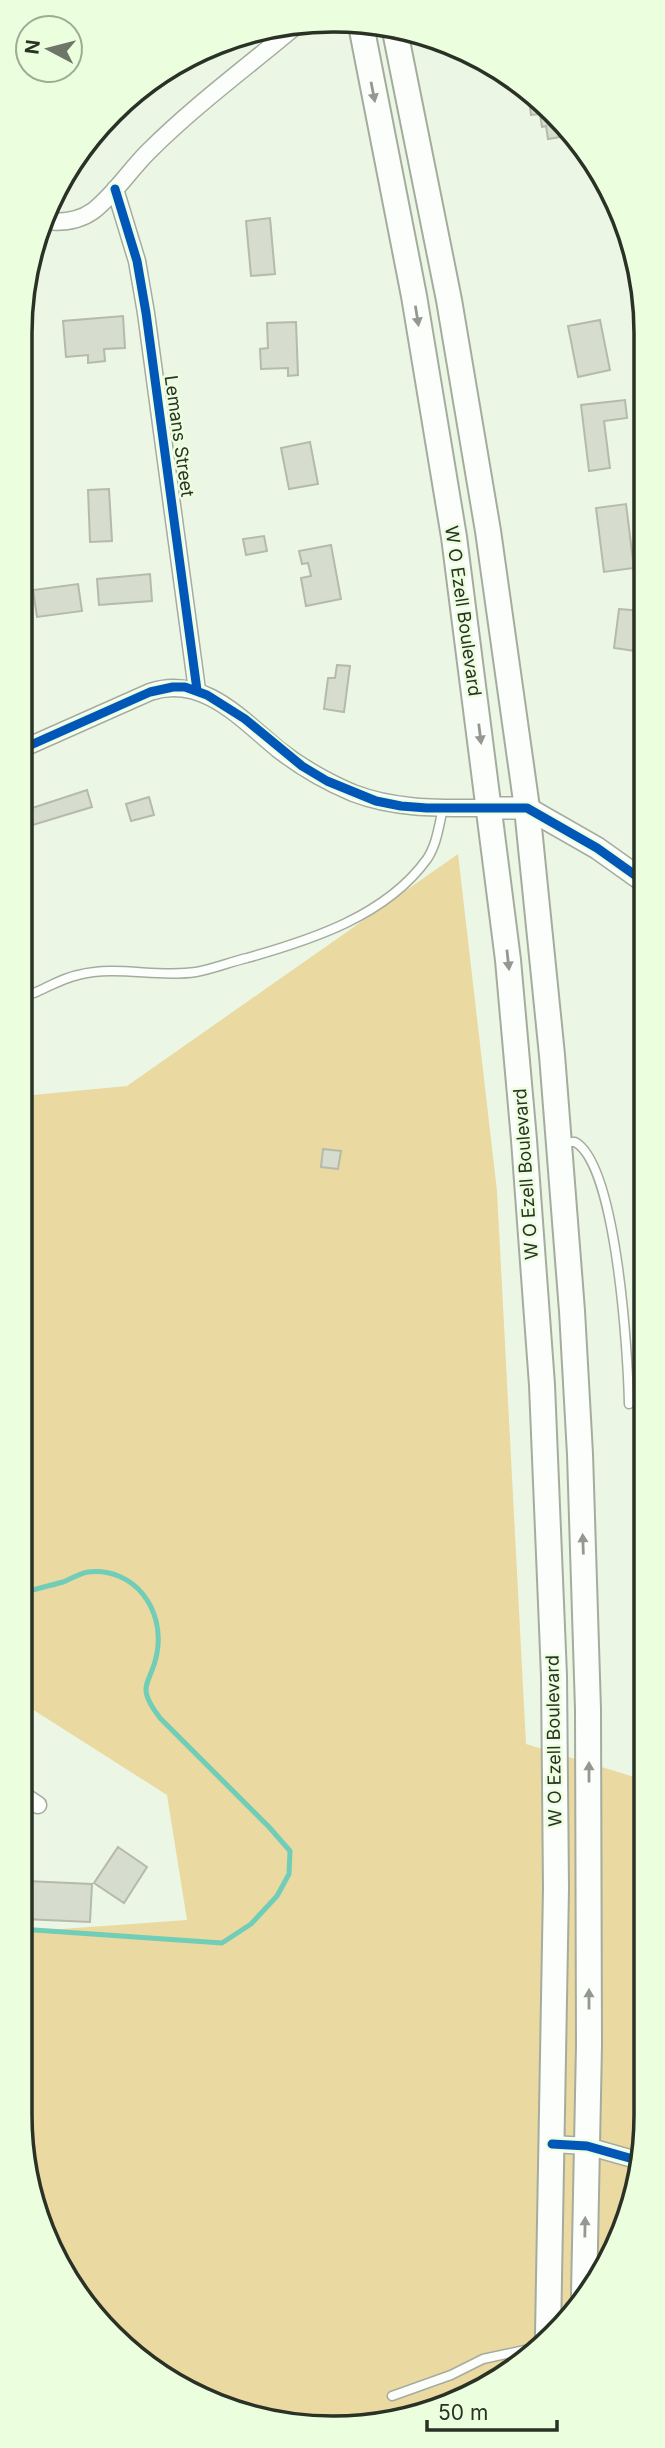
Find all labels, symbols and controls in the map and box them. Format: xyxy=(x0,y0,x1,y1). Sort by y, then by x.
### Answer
north arrow xyxy=(14,14,84,84)
text: N xyxy=(20,38,45,56)
one-way arrow xyxy=(368,81,379,103)
one-way arrow xyxy=(412,305,423,327)
street label: Lemans Street xyxy=(161,374,198,498)
street label: W O Ezell Boulevard xyxy=(441,524,486,697)
one-way arrow xyxy=(475,723,486,745)
one-way arrow xyxy=(503,949,514,971)
street label: W O Ezell Boulevard xyxy=(509,1088,542,1260)
one-way arrow xyxy=(578,1533,589,1555)
street label: W O Ezell Boulevard xyxy=(542,1655,565,1827)
one-way arrow xyxy=(583,1761,595,1783)
one-way arrow xyxy=(583,1988,595,2010)
one-way arrow xyxy=(579,2215,591,2237)
scale bar xyxy=(427,2388,556,2432)
text: 50 m xyxy=(438,2400,488,2425)

